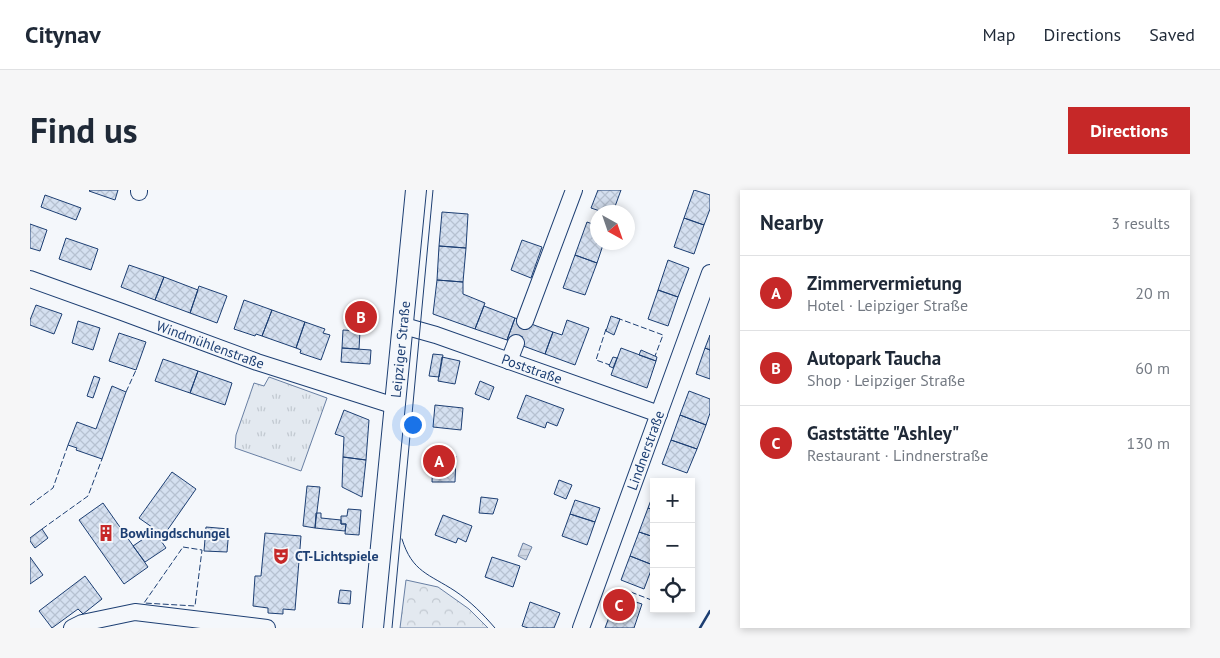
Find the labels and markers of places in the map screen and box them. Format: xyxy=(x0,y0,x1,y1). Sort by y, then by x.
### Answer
pin: B xyxy=(345,298,377,336)
pin: A xyxy=(423,442,455,480)
building icon: Bowlingdschungel xyxy=(96,523,116,543)
place label: Bowlingdschungel xyxy=(120,524,231,542)
theatre icon: CT-Lichtspiele xyxy=(271,546,291,566)
place label: CT-Lichtspiele xyxy=(295,547,379,565)
pin: C xyxy=(603,586,635,624)

